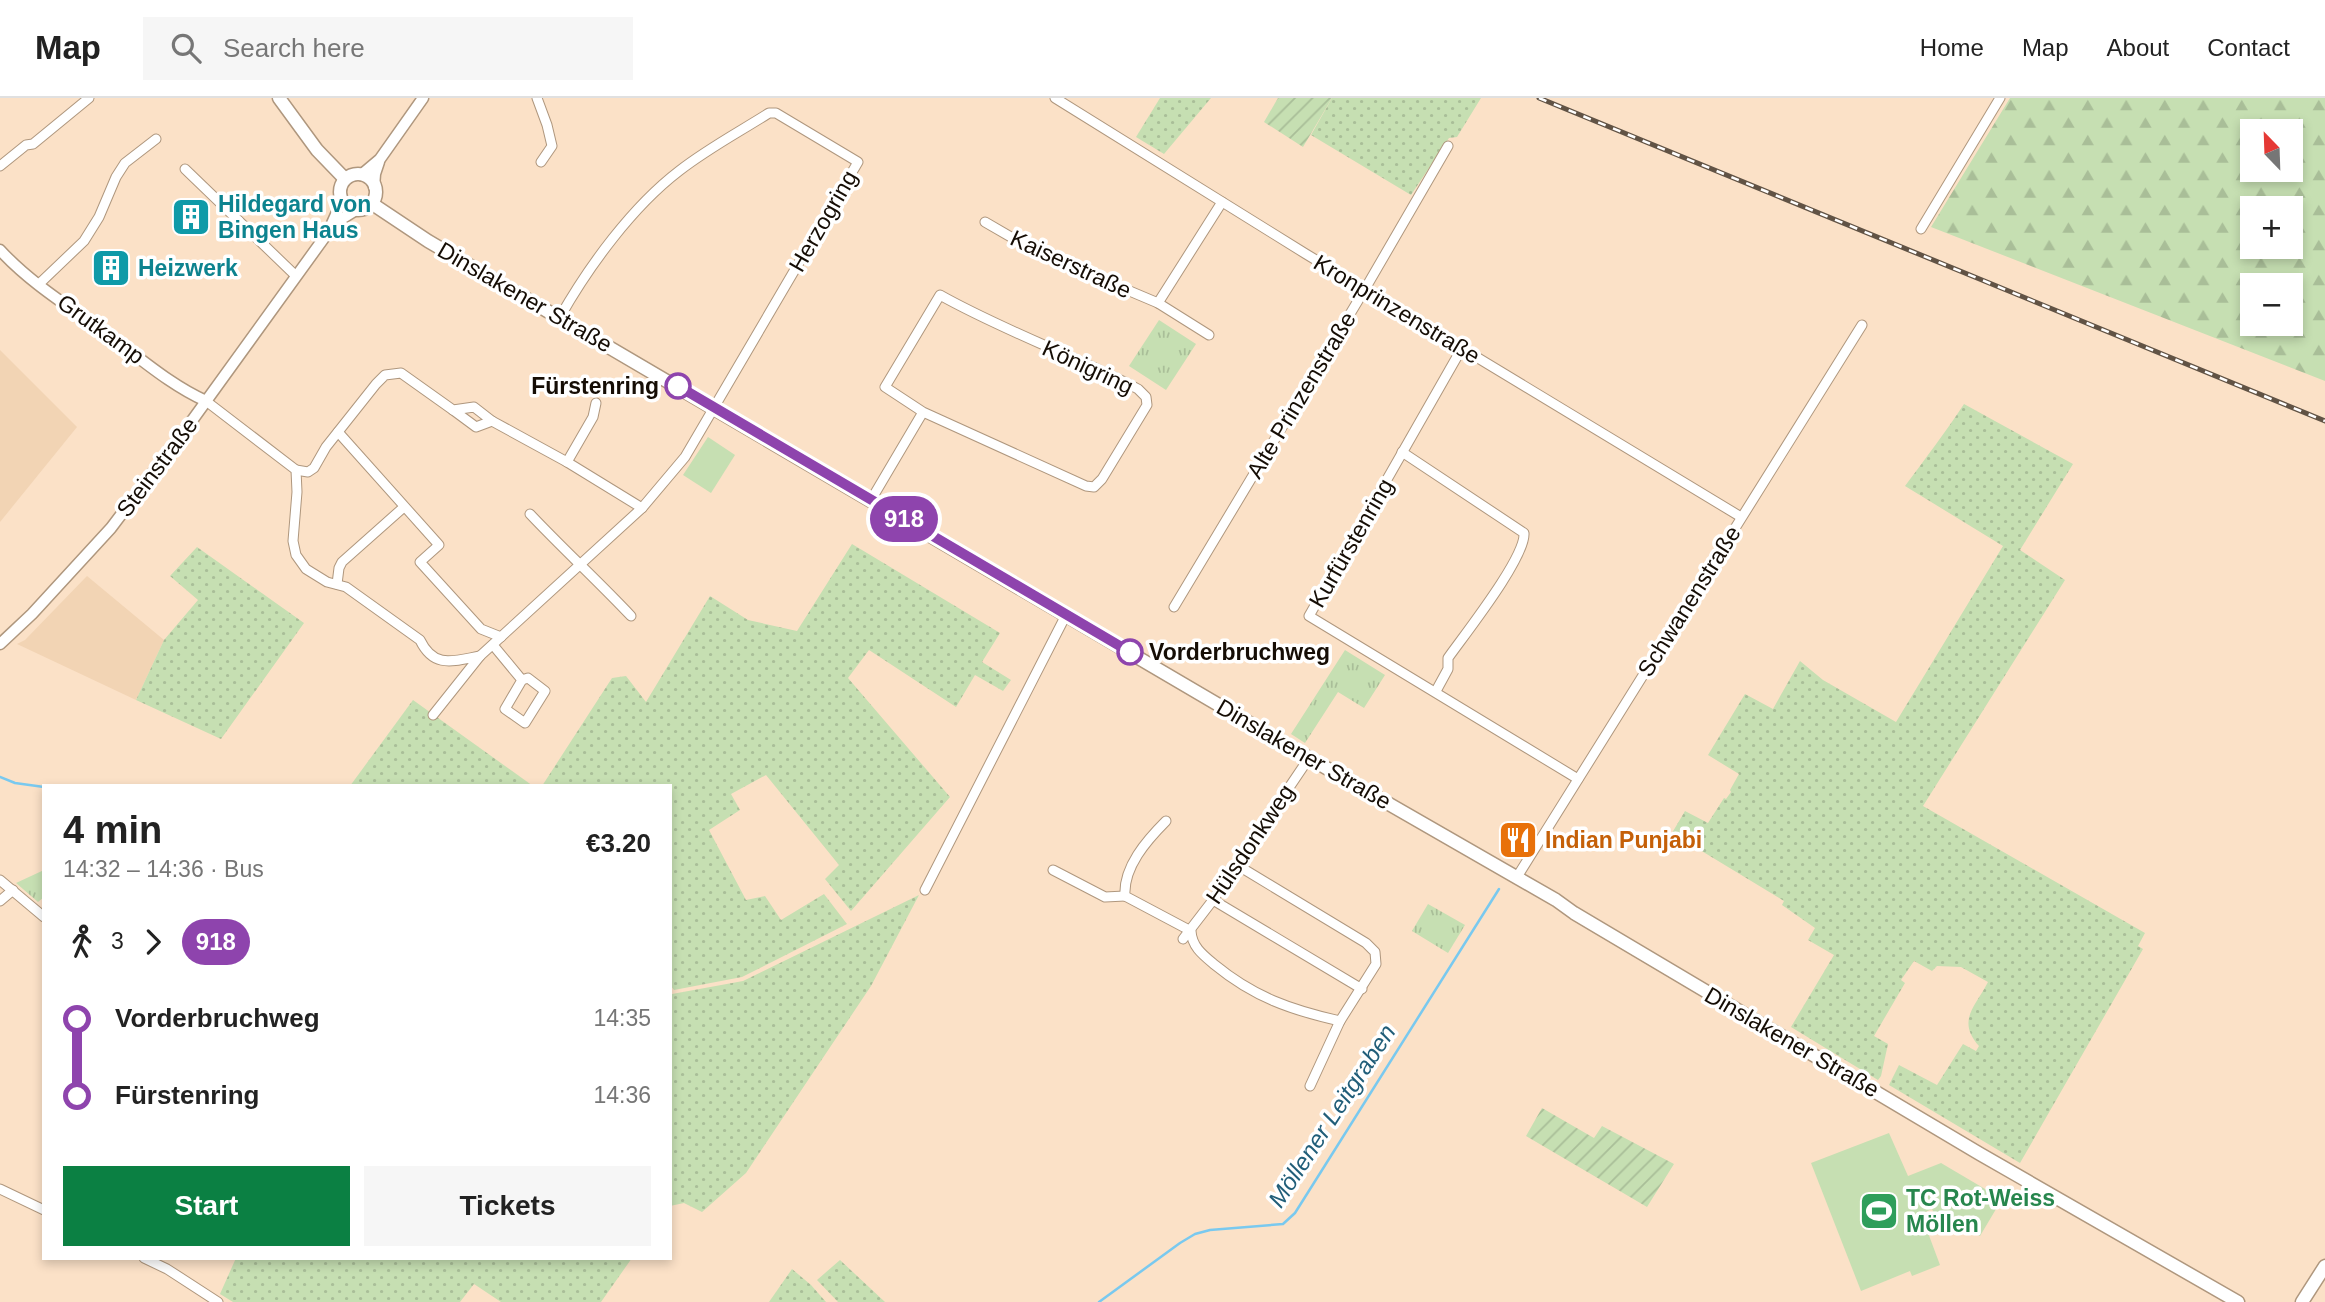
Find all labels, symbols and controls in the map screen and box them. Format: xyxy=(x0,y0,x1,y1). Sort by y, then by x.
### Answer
search box xyxy=(143,17,633,80)
text: Map xyxy=(35,29,101,66)
icon: search xyxy=(167,29,205,67)
text: Search here xyxy=(223,33,365,63)
text: Home xyxy=(1920,34,1984,61)
text: Map xyxy=(2022,34,2069,61)
text: About xyxy=(2107,34,2169,61)
text: Contact xyxy=(2207,34,2290,61)
north arrow xyxy=(2240,119,2303,182)
map controls xyxy=(2240,119,2303,336)
street label: Herzogring xyxy=(784,166,862,276)
place label: Hildegard von Bingen Haus xyxy=(218,191,371,243)
building icon: Hildegard von Bingen Haus xyxy=(170,196,212,238)
button: + xyxy=(2240,196,2303,259)
street label: Kaiserstraße xyxy=(1006,225,1136,303)
street label: Dinslakener Straße xyxy=(433,237,617,357)
building icon: Heizwerk xyxy=(90,247,132,289)
street label: Kronprinzenstraße xyxy=(1309,249,1485,369)
place label: Heizwerk xyxy=(138,255,238,281)
button: − xyxy=(2240,273,2303,336)
street label: Grutkamp xyxy=(53,289,149,369)
street label: Alte Prinzenstraße xyxy=(1241,307,1361,483)
street label: Königring xyxy=(1038,335,1138,399)
place label: Fürstenring xyxy=(531,373,659,399)
marker: Fürstenring xyxy=(665,373,691,399)
street label: Steinstraße xyxy=(111,412,203,522)
street label: Kurfürstenring xyxy=(1304,474,1398,612)
line badge: 918 xyxy=(864,496,944,542)
text: 918 xyxy=(884,505,924,532)
street label: Schwanenstraße xyxy=(1632,521,1746,681)
marker: Vorderbruchweg xyxy=(1117,639,1143,665)
place label: Vorderbruchweg xyxy=(1149,639,1330,665)
street label: Dinslakener Straße xyxy=(1212,694,1396,814)
street label: Hülsdonkweg xyxy=(1201,779,1299,909)
text: 4 min xyxy=(63,809,162,851)
restaurant icon: Indian Punjabi xyxy=(1497,819,1539,861)
place label: Indian Punjabi xyxy=(1545,827,1702,853)
text: €3.20 xyxy=(586,828,651,858)
text: 14:32 – 14:36 · Bus xyxy=(63,856,264,882)
icon: walk xyxy=(63,923,101,961)
icon: forward xyxy=(134,923,172,961)
text: 3 xyxy=(111,928,124,954)
text: 918 xyxy=(196,928,236,955)
street label: Dinslakener Straße xyxy=(1700,982,1884,1102)
text: Vorderbruchweg xyxy=(115,1003,320,1033)
text: 14:35 xyxy=(593,1005,651,1031)
water label: Möllener Leitgraben xyxy=(1262,1019,1401,1212)
text: Fürstenring xyxy=(115,1080,259,1110)
text: 14:36 xyxy=(593,1082,651,1108)
button: Start xyxy=(63,1166,350,1246)
button: Tickets xyxy=(364,1166,651,1246)
place label: TC Rot-Weiss Möllen xyxy=(1906,1185,2055,1237)
sports icon: TC Rot-Weiss Möllen xyxy=(1858,1190,1900,1232)

